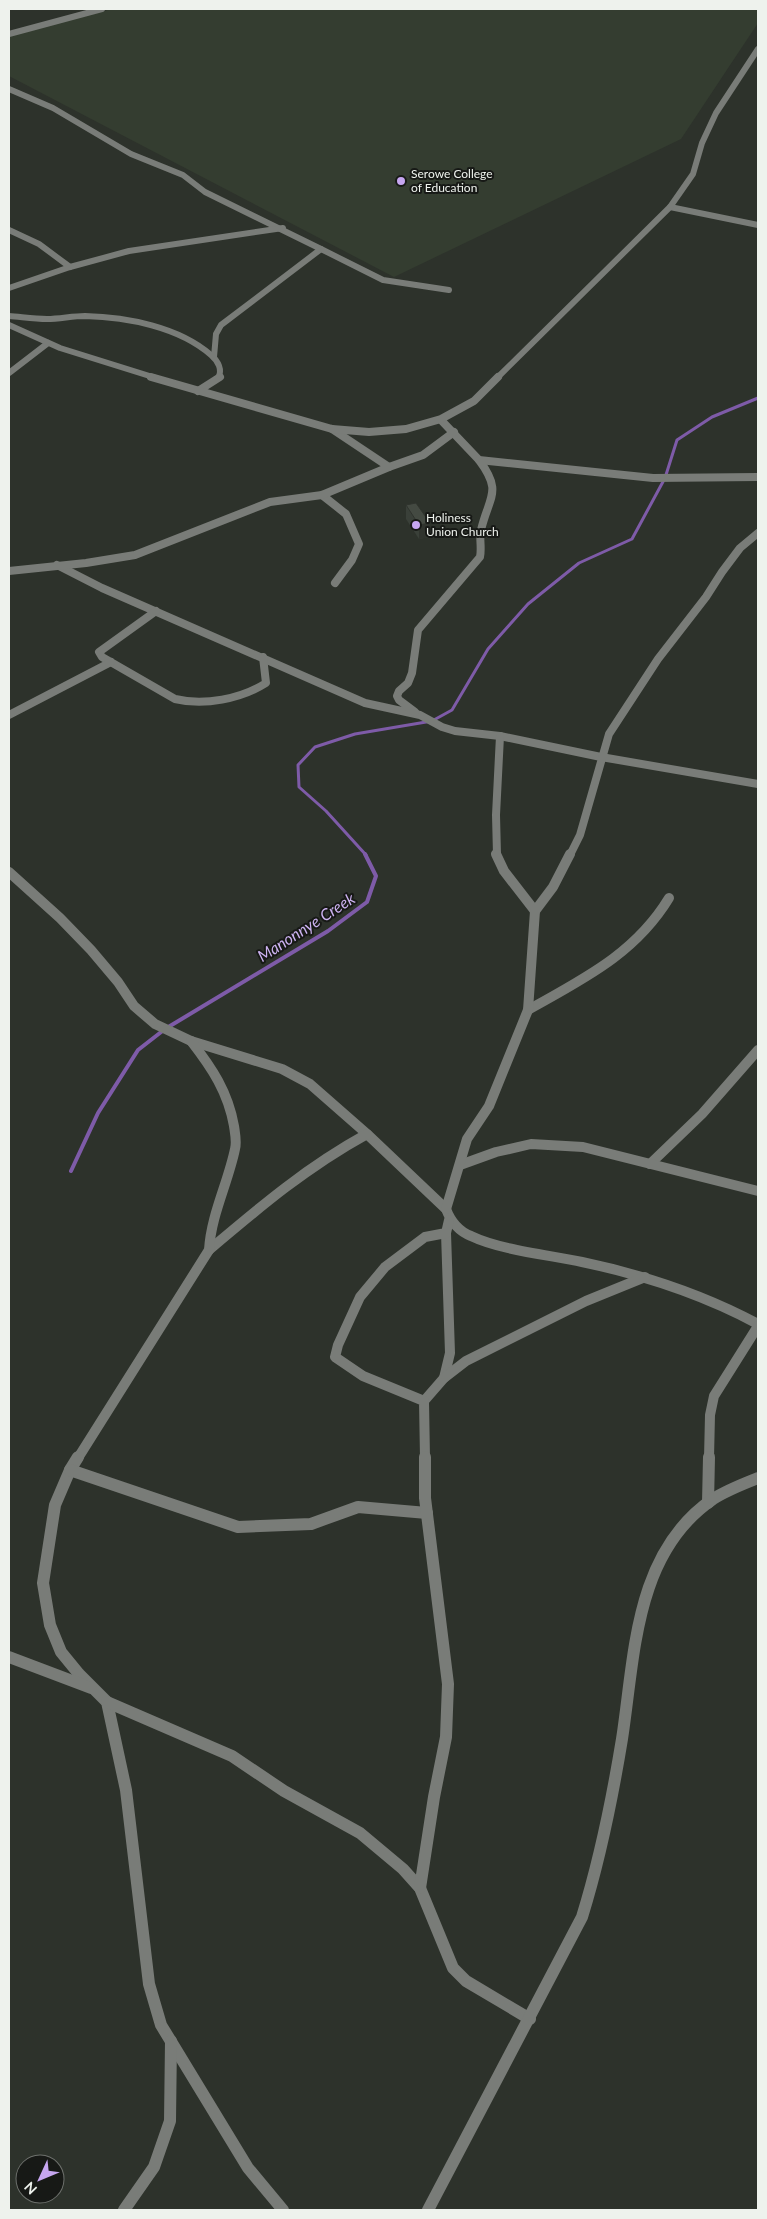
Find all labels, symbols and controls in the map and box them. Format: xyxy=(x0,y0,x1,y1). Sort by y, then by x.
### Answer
place label: Serowe College of Education xyxy=(411,166,493,195)
marker: Serowe College of Education xyxy=(395,175,407,187)
place label: Holiness Union Church xyxy=(426,510,499,539)
marker: Holiness Union Church xyxy=(410,519,422,531)
water label: Manonnye Creek xyxy=(254,888,358,965)
north arrow xyxy=(15,2154,65,2204)
text: N xyxy=(20,2179,40,2198)

